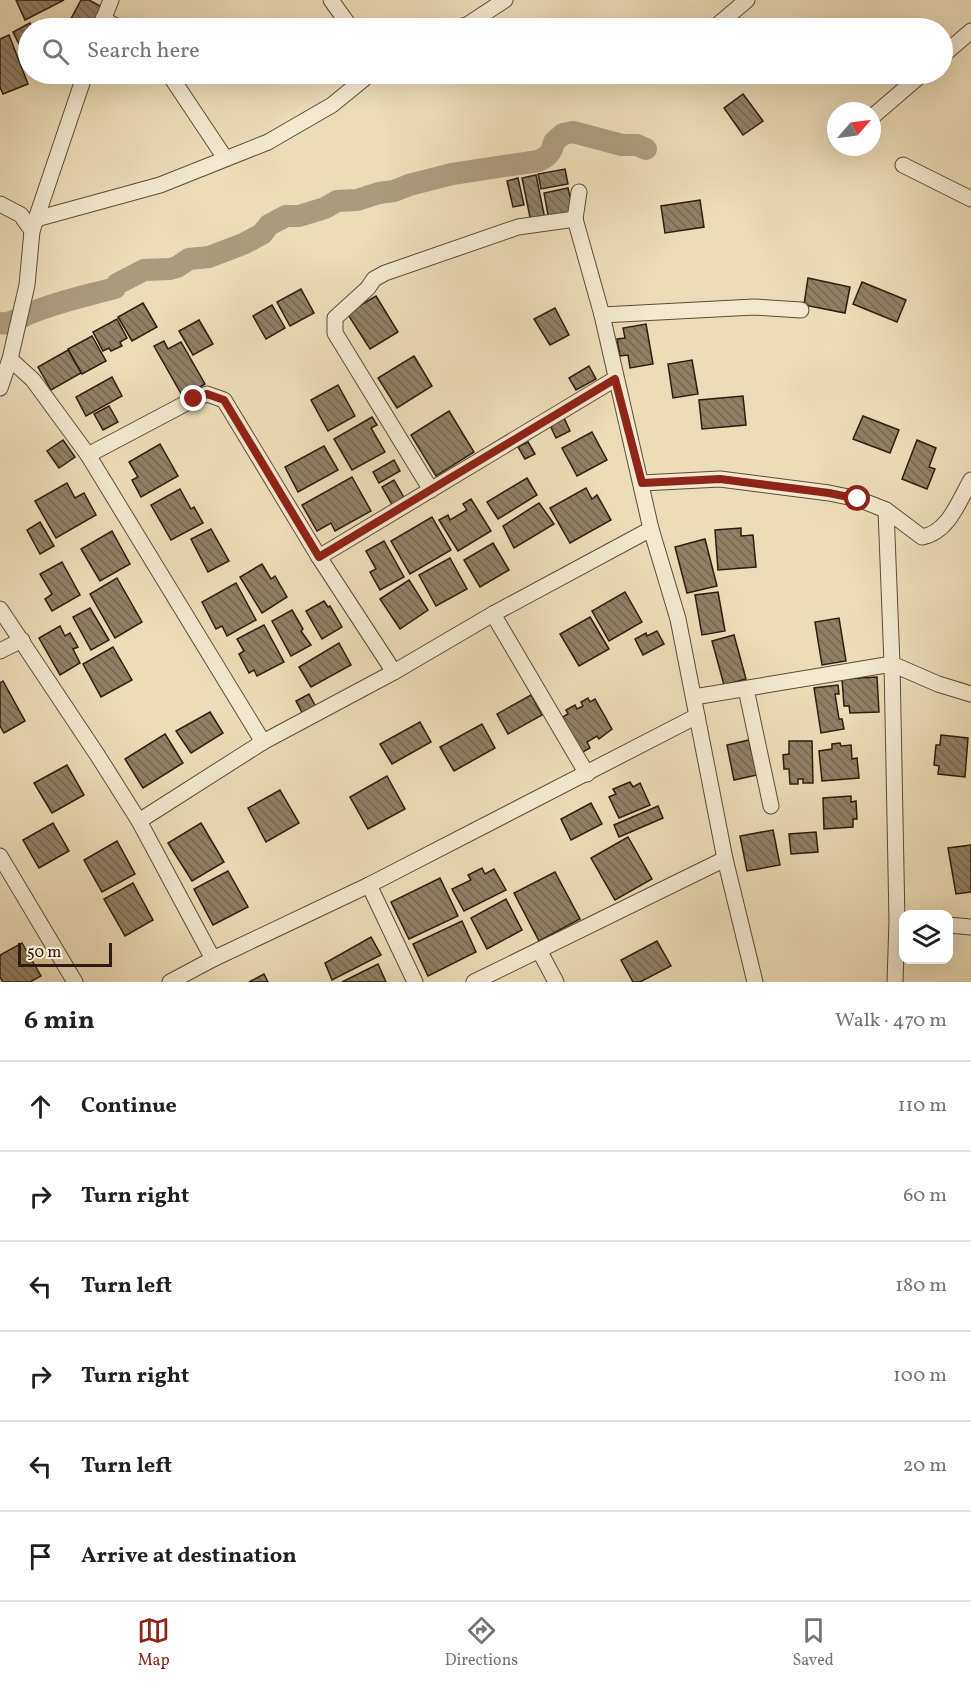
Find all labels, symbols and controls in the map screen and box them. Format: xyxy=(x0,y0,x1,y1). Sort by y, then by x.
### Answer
search box xyxy=(18,18,953,84)
icon: search xyxy=(39,35,72,68)
text: Search here xyxy=(87,36,200,67)
north arrow xyxy=(827,102,881,156)
route end xyxy=(180,385,206,411)
route start xyxy=(844,485,870,511)
map controls xyxy=(899,910,953,964)
button: layers xyxy=(899,910,953,964)
scale bar xyxy=(18,940,112,968)
text: 50 m xyxy=(27,942,61,964)
text: 6 min xyxy=(24,1003,95,1039)
text: Walk · 470 m xyxy=(835,1007,947,1035)
icon: ahead xyxy=(24,1090,57,1123)
text: Continue xyxy=(81,1091,177,1122)
text: 110 m xyxy=(898,1092,947,1120)
icon: right xyxy=(24,1180,57,1213)
text: Turn right xyxy=(81,1181,189,1212)
text: 60 m xyxy=(903,1182,947,1210)
icon: left xyxy=(24,1270,57,1303)
text: Turn left xyxy=(81,1271,172,1302)
text: 180 m xyxy=(895,1272,947,1300)
icon: right xyxy=(24,1360,57,1393)
text: Turn right xyxy=(81,1361,189,1392)
text: 100 m xyxy=(893,1362,947,1390)
icon: left xyxy=(24,1450,57,1483)
text: Turn left xyxy=(81,1451,172,1482)
text: 20 m xyxy=(903,1452,947,1480)
icon: arrive xyxy=(24,1540,57,1573)
text: Arrive at destination xyxy=(81,1541,297,1572)
tab: Map xyxy=(137,1614,170,1672)
tab: Directions xyxy=(445,1614,518,1672)
tab: Saved xyxy=(793,1614,834,1672)

